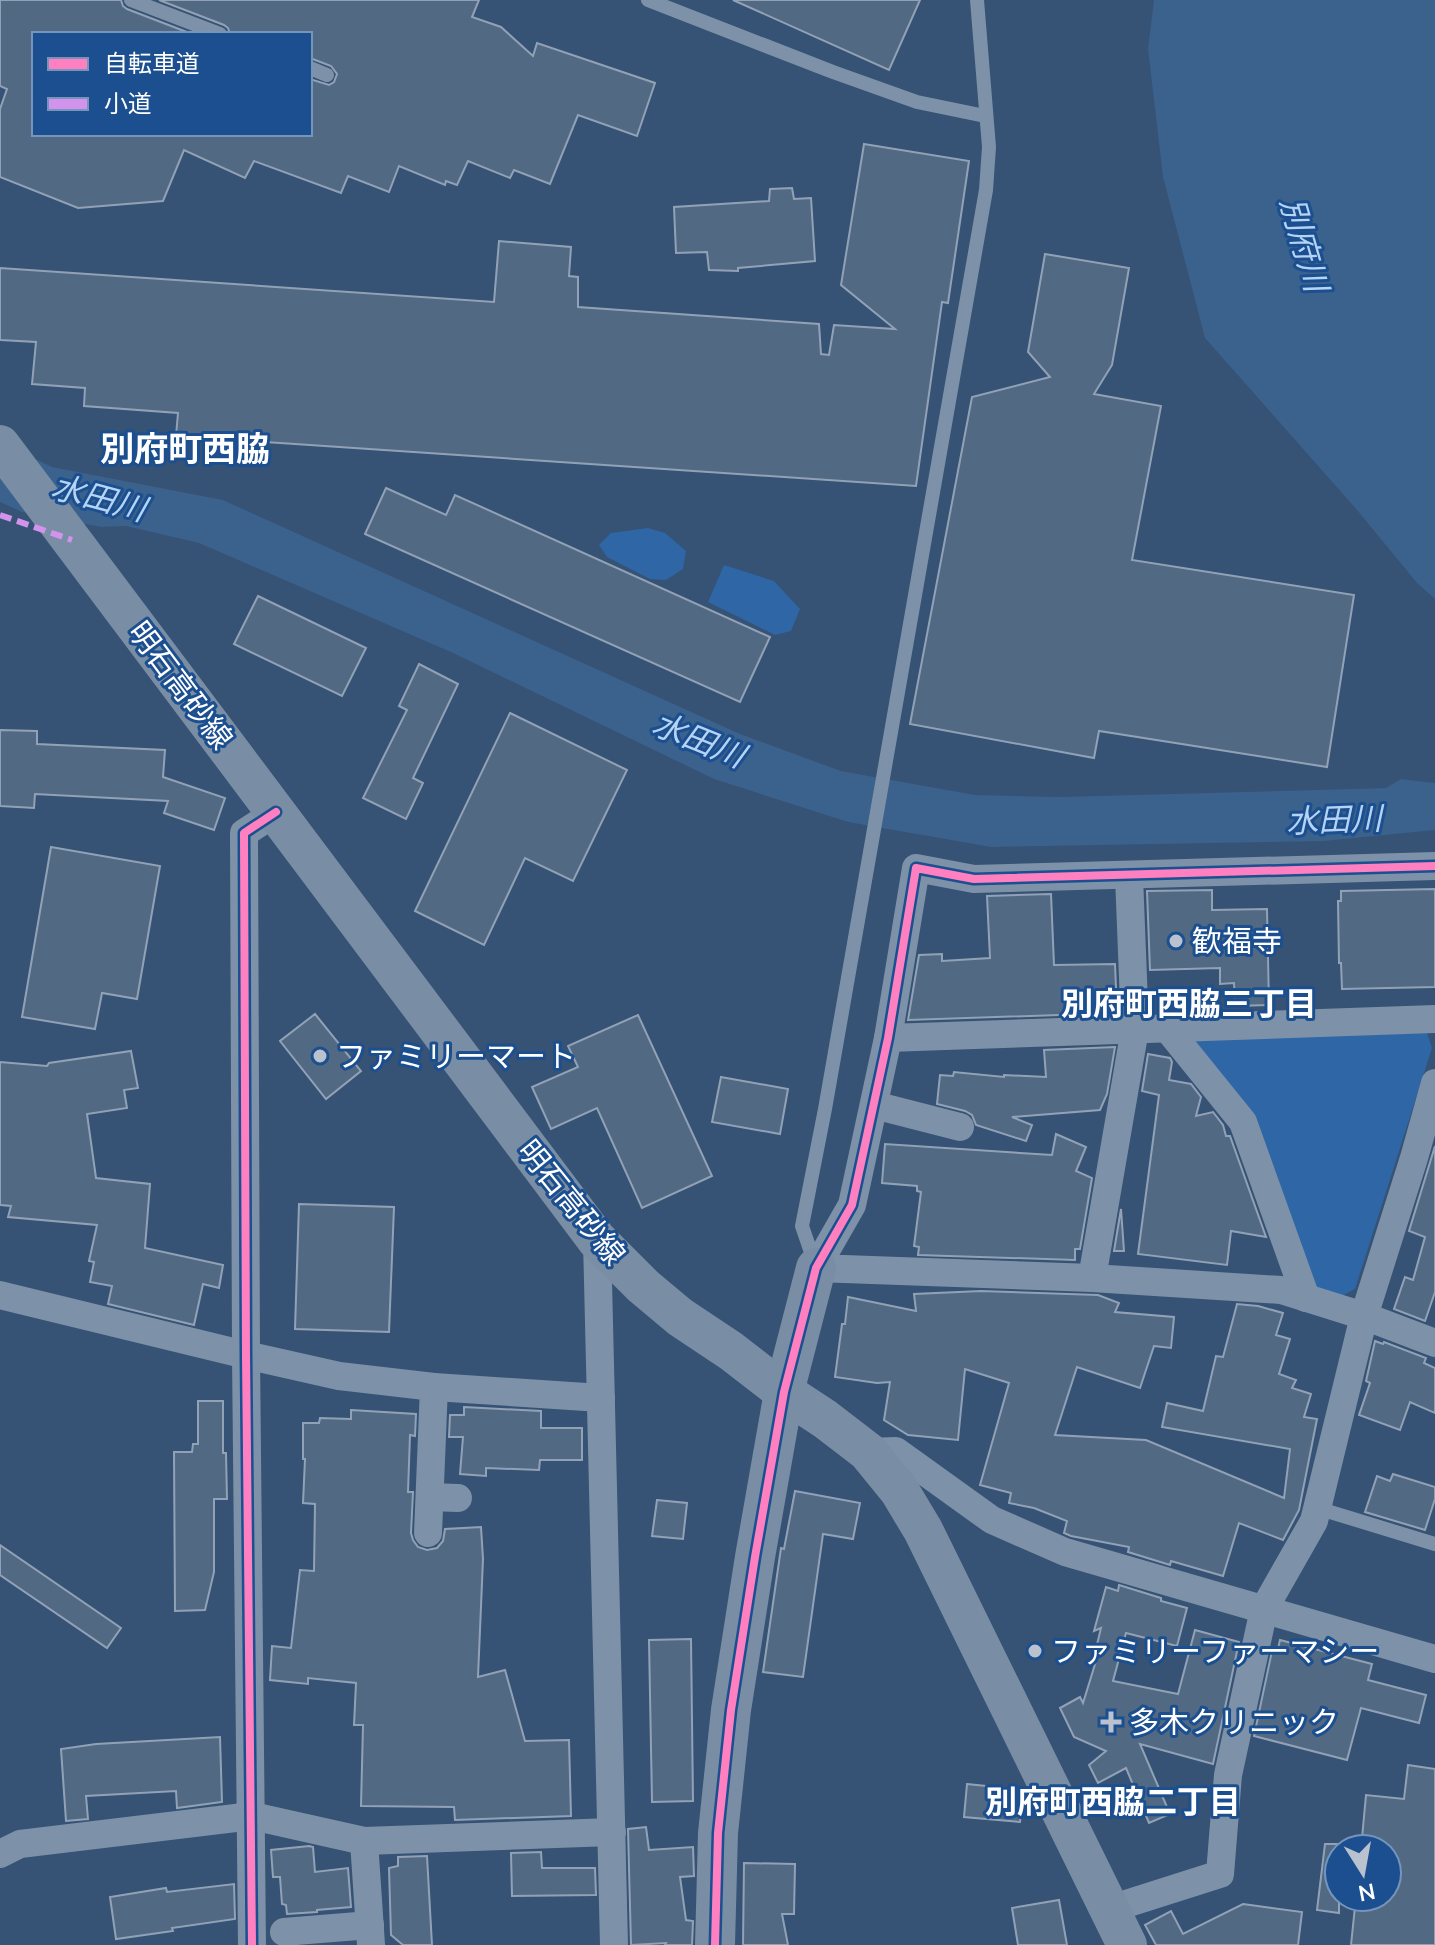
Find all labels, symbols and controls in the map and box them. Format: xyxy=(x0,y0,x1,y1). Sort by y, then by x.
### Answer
legend xyxy=(32,32,312,136)
text: 自転車道 xyxy=(104,48,200,78)
text: 小道 xyxy=(104,88,152,118)
water label: 別府川 xyxy=(1273,192,1338,299)
district label: 別府町西脇 xyxy=(100,427,270,470)
water label: 水田川 xyxy=(47,465,153,530)
street label: 明石高砂線 xyxy=(121,614,241,756)
water label: 水田川 xyxy=(647,702,754,777)
water label: 水田川 xyxy=(1285,797,1386,841)
place label: 歓福寺 xyxy=(1192,922,1282,960)
marker: 歓福寺 xyxy=(1167,932,1185,950)
district label: 別府町西脇三丁目 xyxy=(1061,983,1317,1023)
place label: ファミリーマート xyxy=(336,1037,576,1075)
marker: ファミリーマート xyxy=(311,1047,329,1065)
street label: 明石高砂線 xyxy=(510,1132,634,1272)
place label: ファミリーファーマシー xyxy=(1051,1632,1379,1670)
marker: ファミリーファーマシー xyxy=(1026,1642,1044,1660)
place label: 多木クリニック xyxy=(1129,1703,1339,1741)
marker: 多木クリニック xyxy=(1100,1711,1122,1733)
district label: 別府町西脇二丁目 xyxy=(985,1781,1241,1821)
north arrow xyxy=(1323,1833,1403,1913)
text: N xyxy=(1356,1877,1378,1908)

